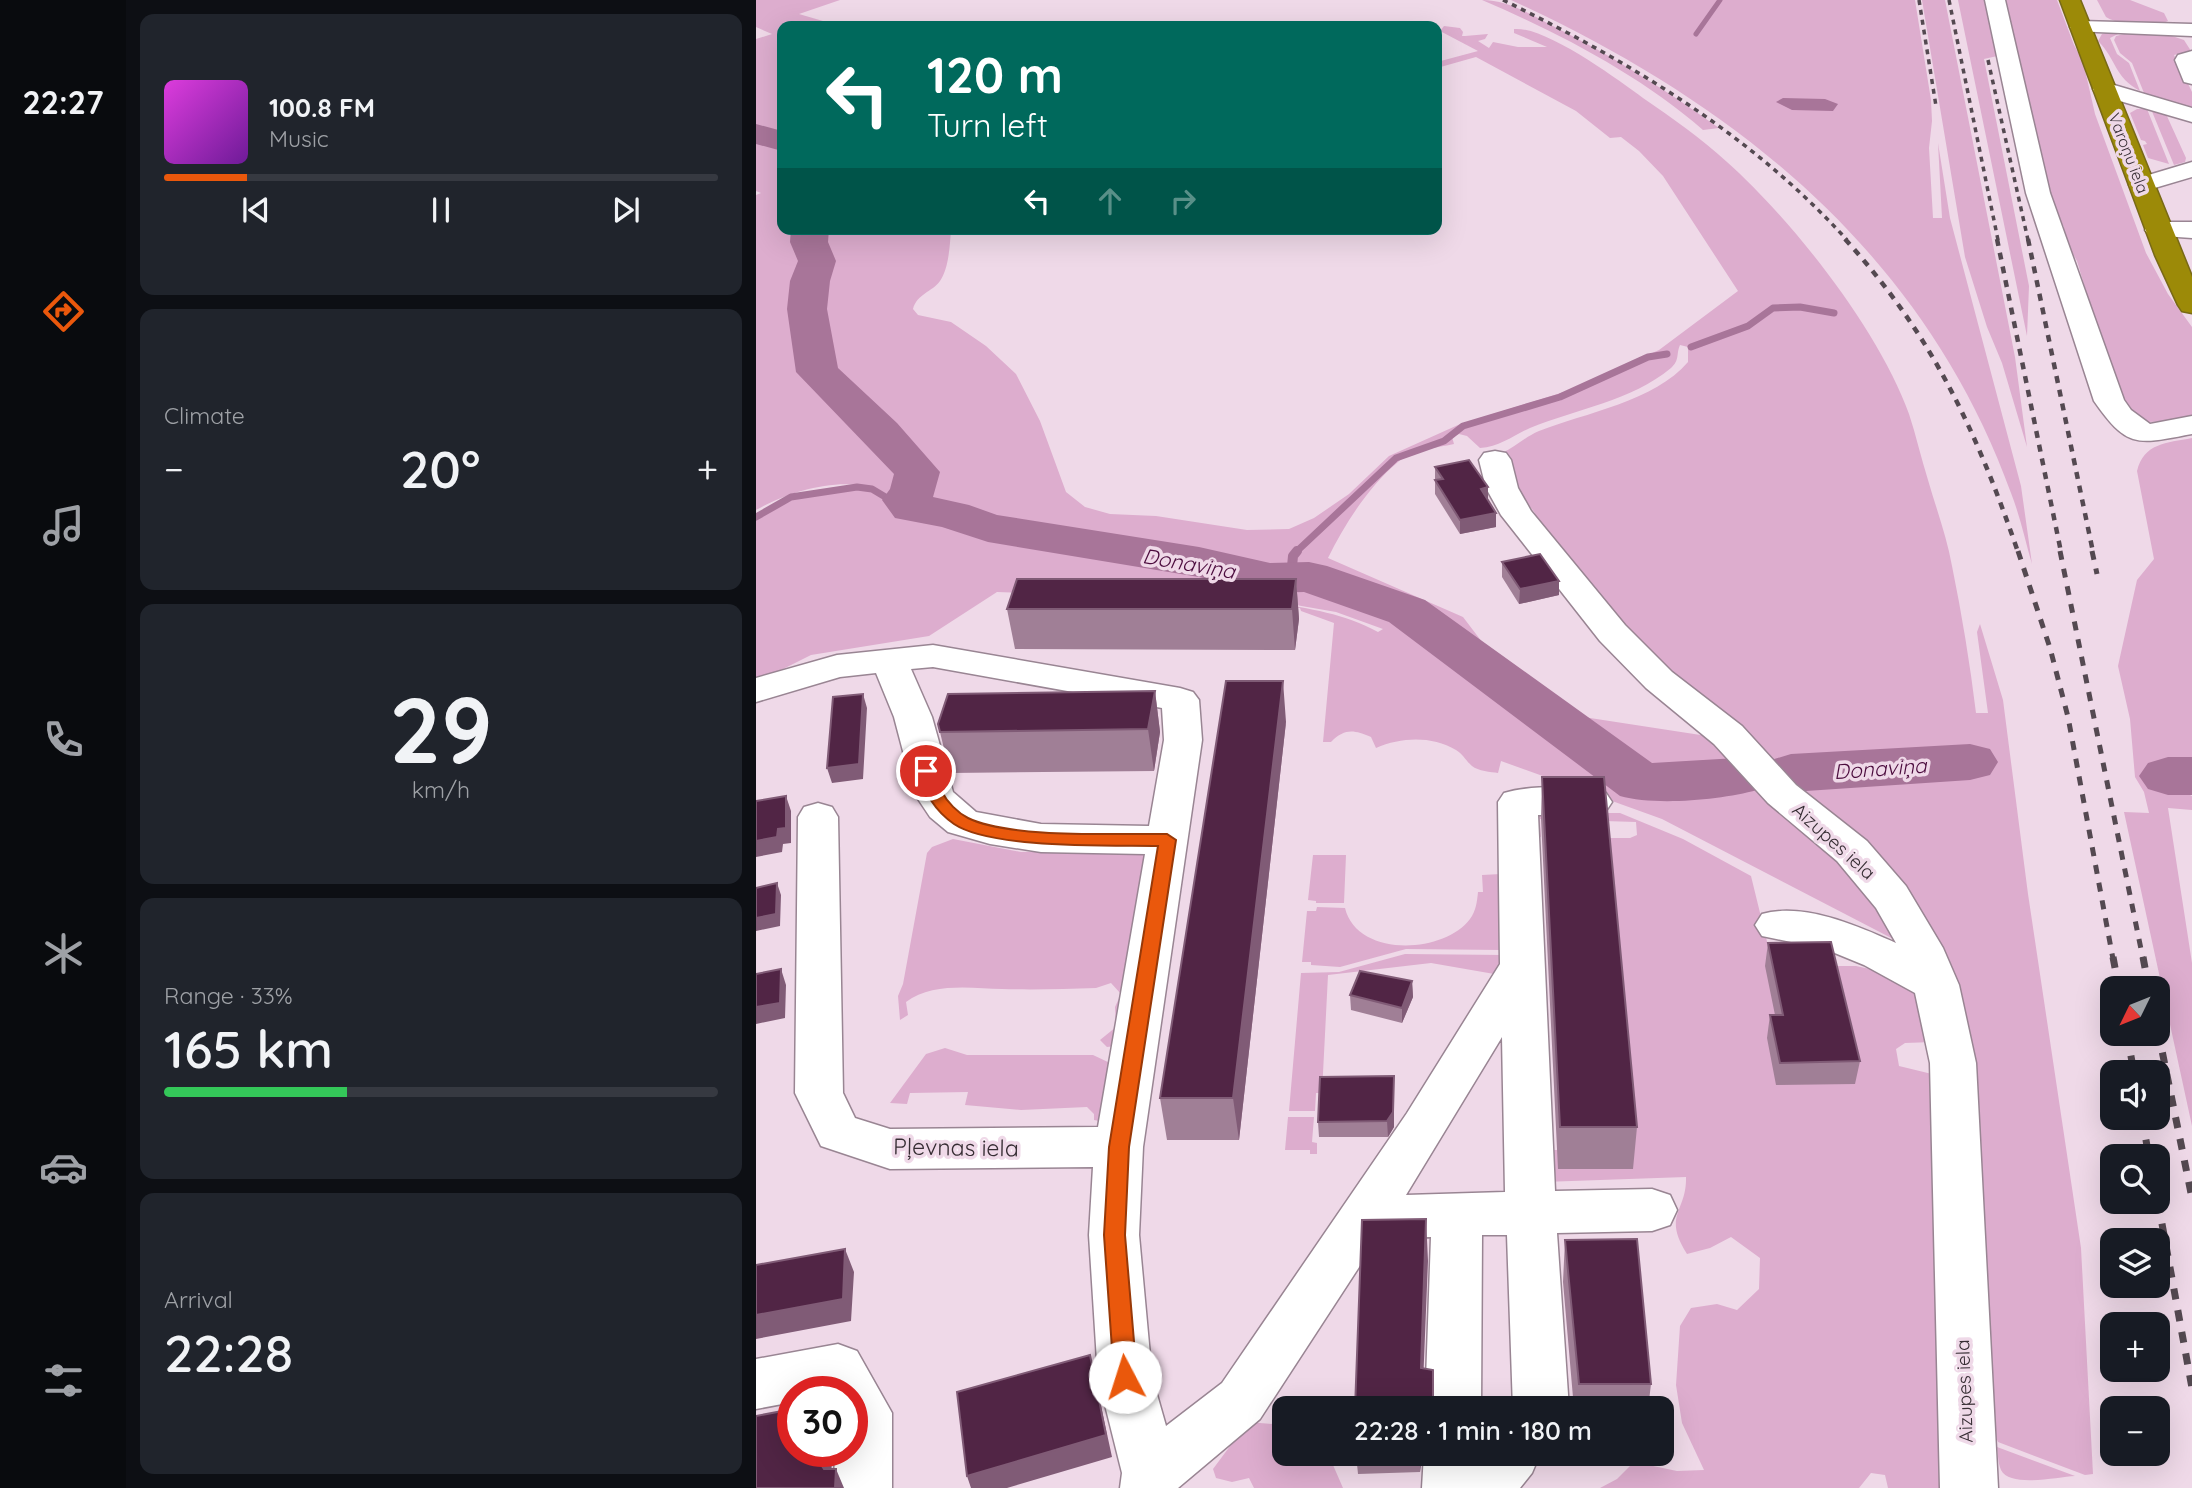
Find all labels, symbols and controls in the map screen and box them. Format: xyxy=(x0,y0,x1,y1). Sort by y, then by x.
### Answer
text: 120 m xyxy=(927,44,1063,105)
icon: left xyxy=(812,49,903,140)
text: 22:27 xyxy=(23,82,103,122)
text: 100.8 FM xyxy=(269,91,375,124)
text: Turn left xyxy=(927,105,1048,145)
street label: Varoņu iela xyxy=(2105,110,2153,196)
text: Music xyxy=(269,124,329,153)
icon: left xyxy=(1018,182,1056,220)
icon: ahead xyxy=(1091,182,1129,220)
icon: right xyxy=(1164,182,1202,220)
icon: previous xyxy=(237,191,275,229)
icon: pause xyxy=(422,191,460,229)
icon: next xyxy=(607,191,645,229)
icon: directions xyxy=(39,287,88,336)
text: Climate xyxy=(164,401,245,430)
text: 20° xyxy=(400,436,480,501)
text: − xyxy=(164,445,184,493)
text: + xyxy=(697,445,718,493)
icon: music xyxy=(39,501,88,550)
water label: Donaviņa xyxy=(1141,542,1238,584)
text: 29 xyxy=(389,672,493,786)
icon: phone xyxy=(39,715,88,764)
pin xyxy=(896,741,956,801)
icon: arrive xyxy=(907,752,945,790)
water label: Donaviņa xyxy=(1833,752,1929,784)
text: km/h xyxy=(412,775,470,804)
street label: Aizupes iela xyxy=(1788,798,1880,884)
icon: climate xyxy=(39,929,88,978)
north arrow xyxy=(2100,976,2170,1046)
map controls xyxy=(2100,976,2170,1466)
text: Range · 33% xyxy=(164,981,293,1010)
text: 165 km xyxy=(164,1016,333,1081)
button: sound xyxy=(2100,1060,2170,1130)
street label: Pļevnas iela xyxy=(893,1131,1019,1163)
icon: car xyxy=(39,1143,88,1192)
button: search xyxy=(2100,1144,2170,1214)
button: layers xyxy=(2100,1228,2170,1298)
text: Arrival xyxy=(164,1285,233,1314)
button: + xyxy=(2100,1312,2170,1382)
text: 22:28 xyxy=(164,1320,293,1385)
street label: Aizupes iela xyxy=(1950,1339,1978,1443)
position arrow xyxy=(1088,1340,1162,1414)
icon: filters xyxy=(39,1356,88,1405)
speed limit sign: 30 xyxy=(777,1376,868,1467)
button: − xyxy=(2100,1396,2170,1466)
text: 22:28 · 1 min · 180 m xyxy=(1354,1414,1592,1447)

